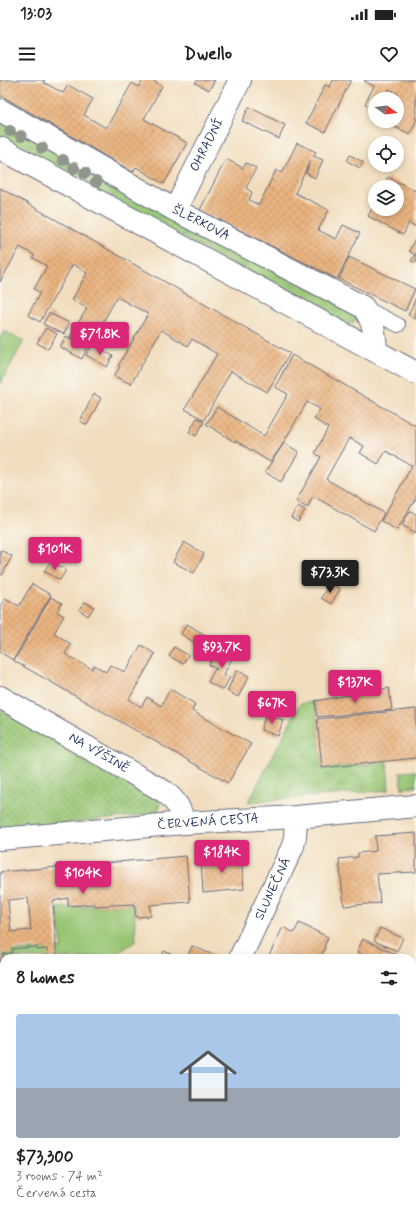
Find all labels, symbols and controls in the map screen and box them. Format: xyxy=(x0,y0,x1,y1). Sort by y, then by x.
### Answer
text: 13:03 xyxy=(20,4,52,24)
text: Dwello xyxy=(184,42,232,66)
icon: menu xyxy=(16,43,38,65)
icon: heart xyxy=(378,43,400,65)
north arrow xyxy=(368,92,404,128)
map controls xyxy=(368,92,404,216)
street label: OHRADNÍ xyxy=(185,115,228,175)
button: locate xyxy=(368,136,404,172)
button: layers xyxy=(368,180,404,216)
street label: ŠLERKOVA xyxy=(169,201,233,245)
pin: $71.8K xyxy=(67,322,133,356)
text: $71.8K xyxy=(80,326,120,343)
pin: $101K xyxy=(27,537,83,571)
text: $101K xyxy=(37,541,73,558)
pin: $73.3K xyxy=(297,560,363,594)
text: $73.3K xyxy=(311,564,349,581)
pin: $93.7K xyxy=(189,635,255,669)
text: $93.7K xyxy=(202,639,242,656)
pin: $137K xyxy=(327,670,383,704)
text: $137K xyxy=(337,674,373,691)
pin: $67K xyxy=(248,691,296,725)
text: $67K xyxy=(257,695,287,712)
street label: NA VÝŠINĚ xyxy=(66,729,133,777)
street label: ČERVENÁ CESTA xyxy=(157,809,259,834)
pin: $184K xyxy=(194,840,250,874)
text: $184K xyxy=(203,844,241,861)
street label: SLUNEČNÁ xyxy=(250,855,295,923)
pin: $104K xyxy=(55,861,111,895)
text: $104K xyxy=(64,865,102,882)
text: 8 homes xyxy=(16,967,75,989)
icon: filters xyxy=(378,967,400,989)
icon: home xyxy=(172,1040,244,1112)
text: $73,300 xyxy=(16,1146,73,1168)
text: 3 rooms · 74 m² xyxy=(16,1168,103,1185)
text: Červená cesta xyxy=(16,1185,97,1202)

